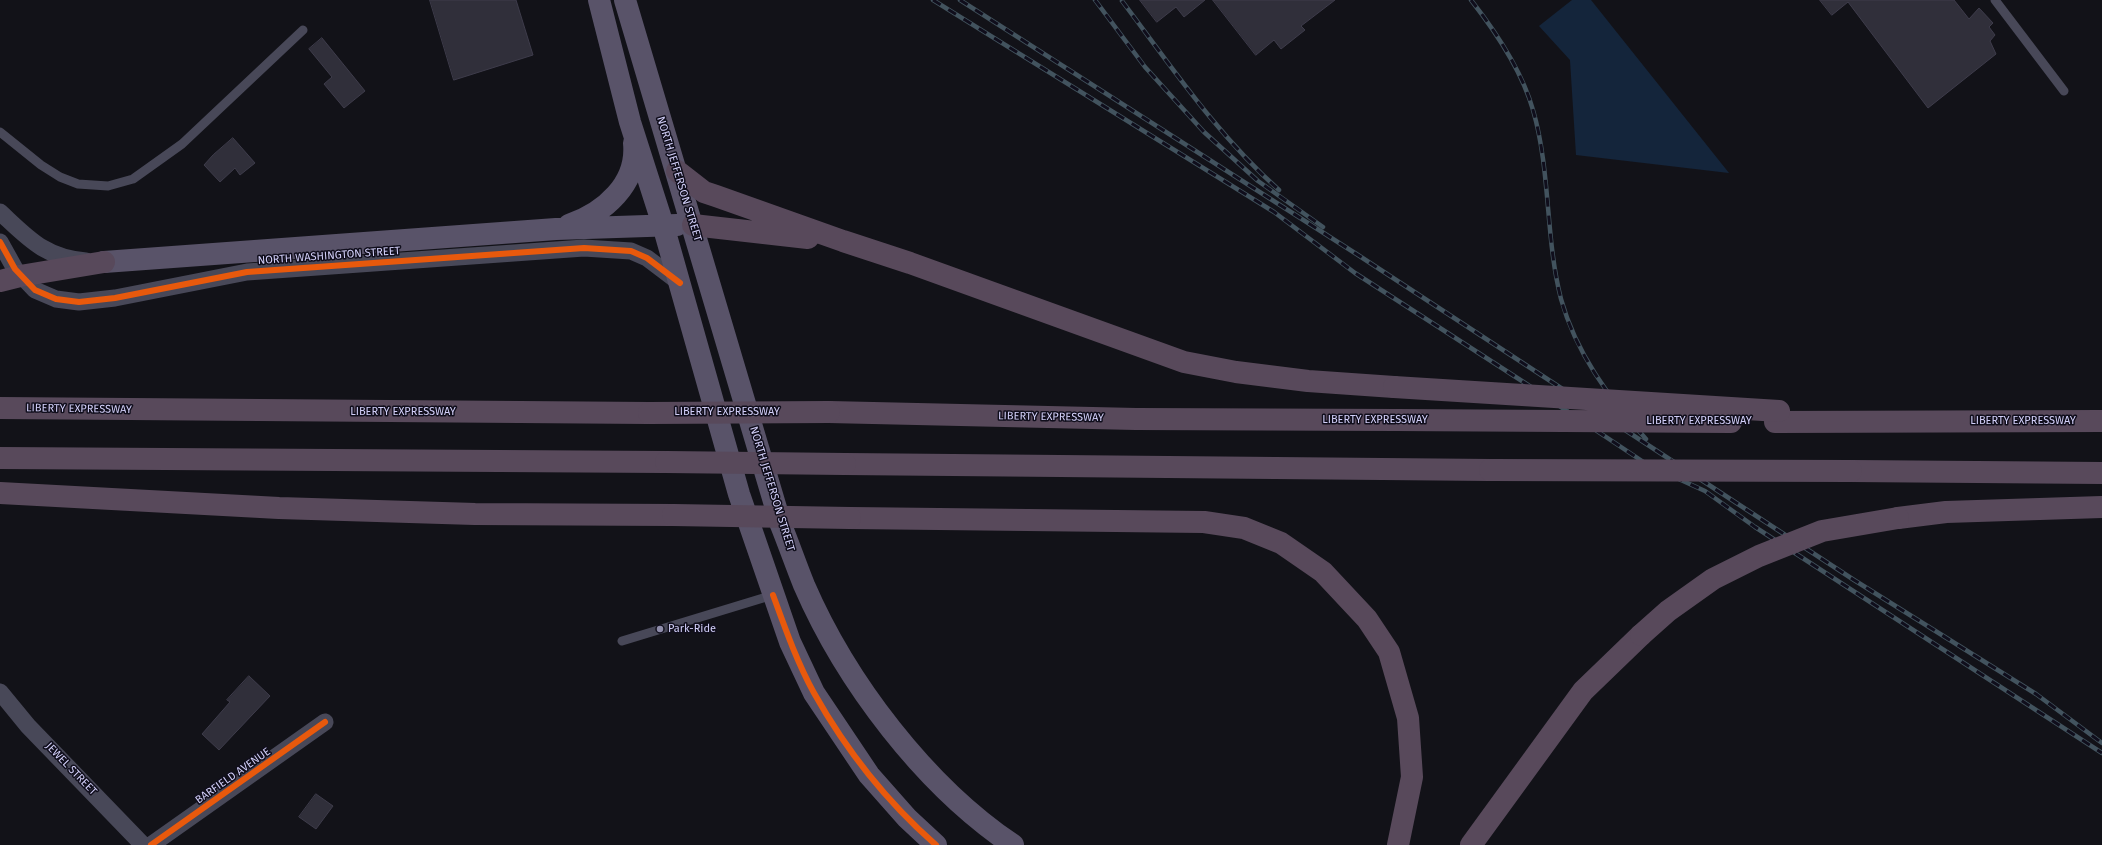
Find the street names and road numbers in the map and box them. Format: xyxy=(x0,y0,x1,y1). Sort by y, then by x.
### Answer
street label: NORTH JEFFERSON STREET xyxy=(654,115,704,243)
street label: NORTH WASHINGTON STREET xyxy=(257,244,401,268)
street label: LIBERTY EXPRESSWAY xyxy=(26,401,132,417)
street label: LIBERTY EXPRESSWAY xyxy=(350,405,456,419)
street label: LIBERTY EXPRESSWAY xyxy=(674,405,780,419)
street label: LIBERTY EXPRESSWAY xyxy=(998,409,1104,425)
street label: LIBERTY EXPRESSWAY xyxy=(1322,413,1428,427)
street label: LIBERTY EXPRESSWAY xyxy=(1646,414,1752,428)
street label: LIBERTY EXPRESSWAY xyxy=(1970,414,2076,428)
street label: NORTH JEFFERSON STREET xyxy=(747,425,797,553)
street label: JEWEL STREET xyxy=(43,740,99,798)
street label: BARFIELD AVENUE xyxy=(193,745,273,807)

